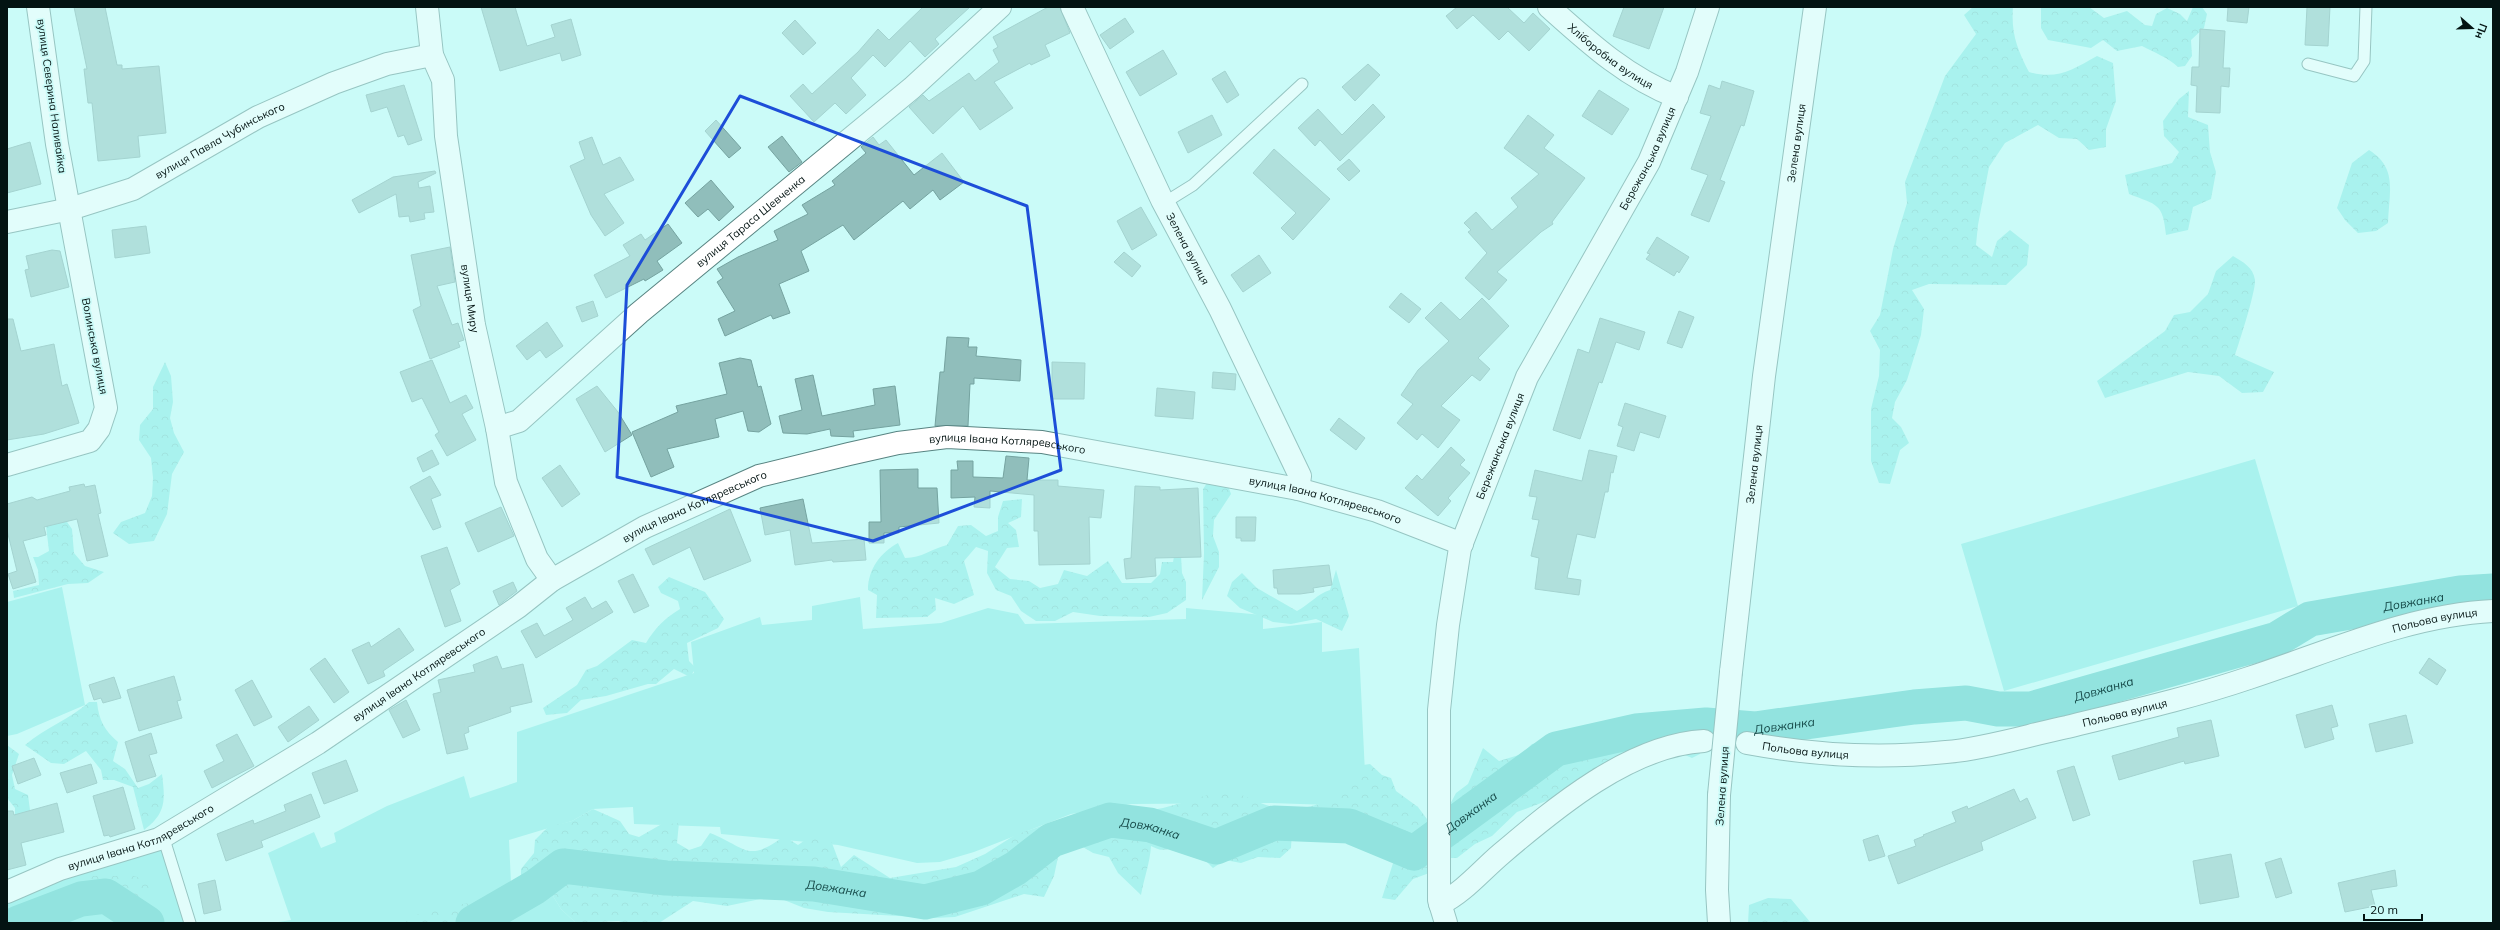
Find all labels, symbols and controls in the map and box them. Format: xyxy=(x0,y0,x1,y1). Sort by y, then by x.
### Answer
north arrow xyxy=(2452,8,2492,48)
street label: вулиця Северина Наливайка xyxy=(34,18,70,174)
street label: Хліборобна вулиця xyxy=(1565,20,1656,92)
text: Пн xyxy=(2472,22,2491,41)
street label: вулиця Павла Чубинського xyxy=(152,99,287,182)
street label: Зелена вулиця xyxy=(1784,103,1809,183)
street label: Бережанська вулиця xyxy=(1616,105,1679,212)
street label: вулиця Тараса Шевченка xyxy=(693,172,808,270)
street label: Зелена вулиця xyxy=(1163,210,1213,287)
street label: вулиця Миру xyxy=(458,263,483,334)
street label: Волинська вулиця xyxy=(79,297,111,395)
street label: Бережанська вулиця xyxy=(1473,391,1527,501)
street label: Зелена вулиця xyxy=(1743,424,1766,505)
street label: вулиця Івана Котляревського xyxy=(928,430,1087,457)
street label: вулиця Івана Котляревського xyxy=(620,467,768,546)
street label: вулиця Івана Котляревського xyxy=(1248,473,1404,527)
water label: Довжанка xyxy=(2381,588,2445,614)
street label: Польова вулиця xyxy=(2390,605,2478,636)
street label: вулиця Івана Котляревського xyxy=(350,624,488,724)
water label: Довжанка xyxy=(2071,673,2135,704)
street label: Польова вулиця xyxy=(2081,695,2169,730)
water label: Довжанка xyxy=(1752,713,1816,737)
street label: Польова вулиця xyxy=(1761,739,1849,762)
street label: Зелена вулиця xyxy=(1712,746,1732,826)
water label: Довжанка xyxy=(1440,788,1500,836)
street label: вулиця Івана Котляревського xyxy=(66,801,216,873)
water label: Довжанка xyxy=(1118,814,1182,842)
water label: Довжанка xyxy=(805,876,868,900)
scale bar xyxy=(2364,896,2422,922)
text: 20 m xyxy=(2370,902,2398,917)

